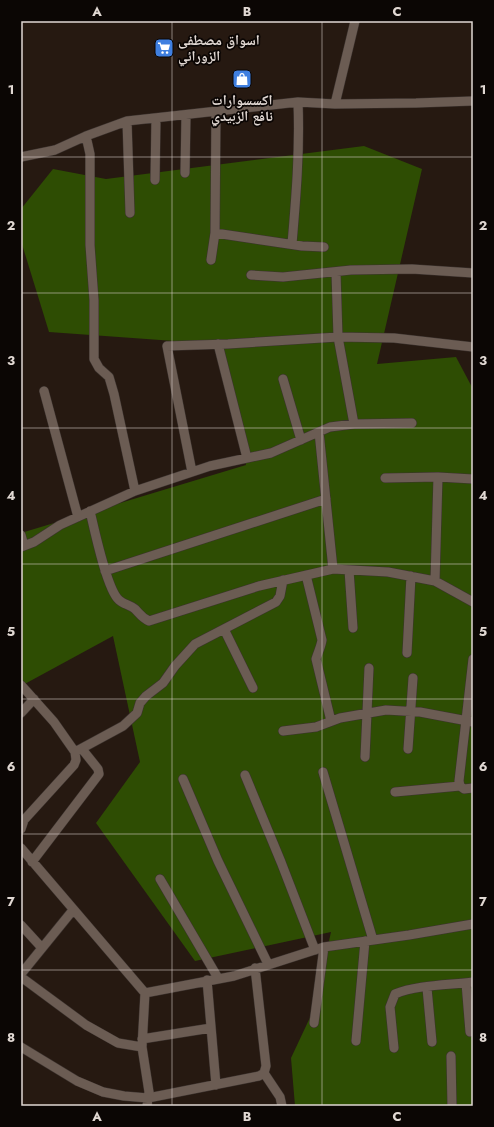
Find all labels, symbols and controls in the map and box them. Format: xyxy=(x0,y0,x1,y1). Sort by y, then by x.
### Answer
text: A xyxy=(91,2,102,21)
text: B xyxy=(243,2,252,21)
text: C xyxy=(392,2,402,21)
place label: اسواق مصطفى الزورائي xyxy=(178,30,260,67)
supermarket icon: اسواق مصطفى الزورائي xyxy=(153,37,175,59)
shop icon: اكسسوارات نافع الزبيدي xyxy=(231,68,253,90)
text: 1 xyxy=(8,80,14,99)
text: 1 xyxy=(480,80,486,99)
place label: اكسسوارات نافع الزبيدي xyxy=(211,90,273,127)
text: 2 xyxy=(7,216,15,235)
text: 2 xyxy=(479,216,487,235)
text: 3 xyxy=(7,351,15,370)
text: 3 xyxy=(479,351,487,370)
text: 4 xyxy=(6,486,16,505)
text: 4 xyxy=(478,486,488,505)
text: 5 xyxy=(7,622,15,641)
text: 5 xyxy=(479,622,487,641)
text: 6 xyxy=(7,757,16,776)
text: 6 xyxy=(479,757,488,776)
text: 7 xyxy=(7,892,15,911)
text: 7 xyxy=(479,892,487,911)
text: 8 xyxy=(7,1028,15,1047)
text: 8 xyxy=(479,1028,487,1047)
text: A xyxy=(91,1107,102,1126)
text: B xyxy=(243,1107,252,1126)
text: C xyxy=(392,1107,402,1126)

